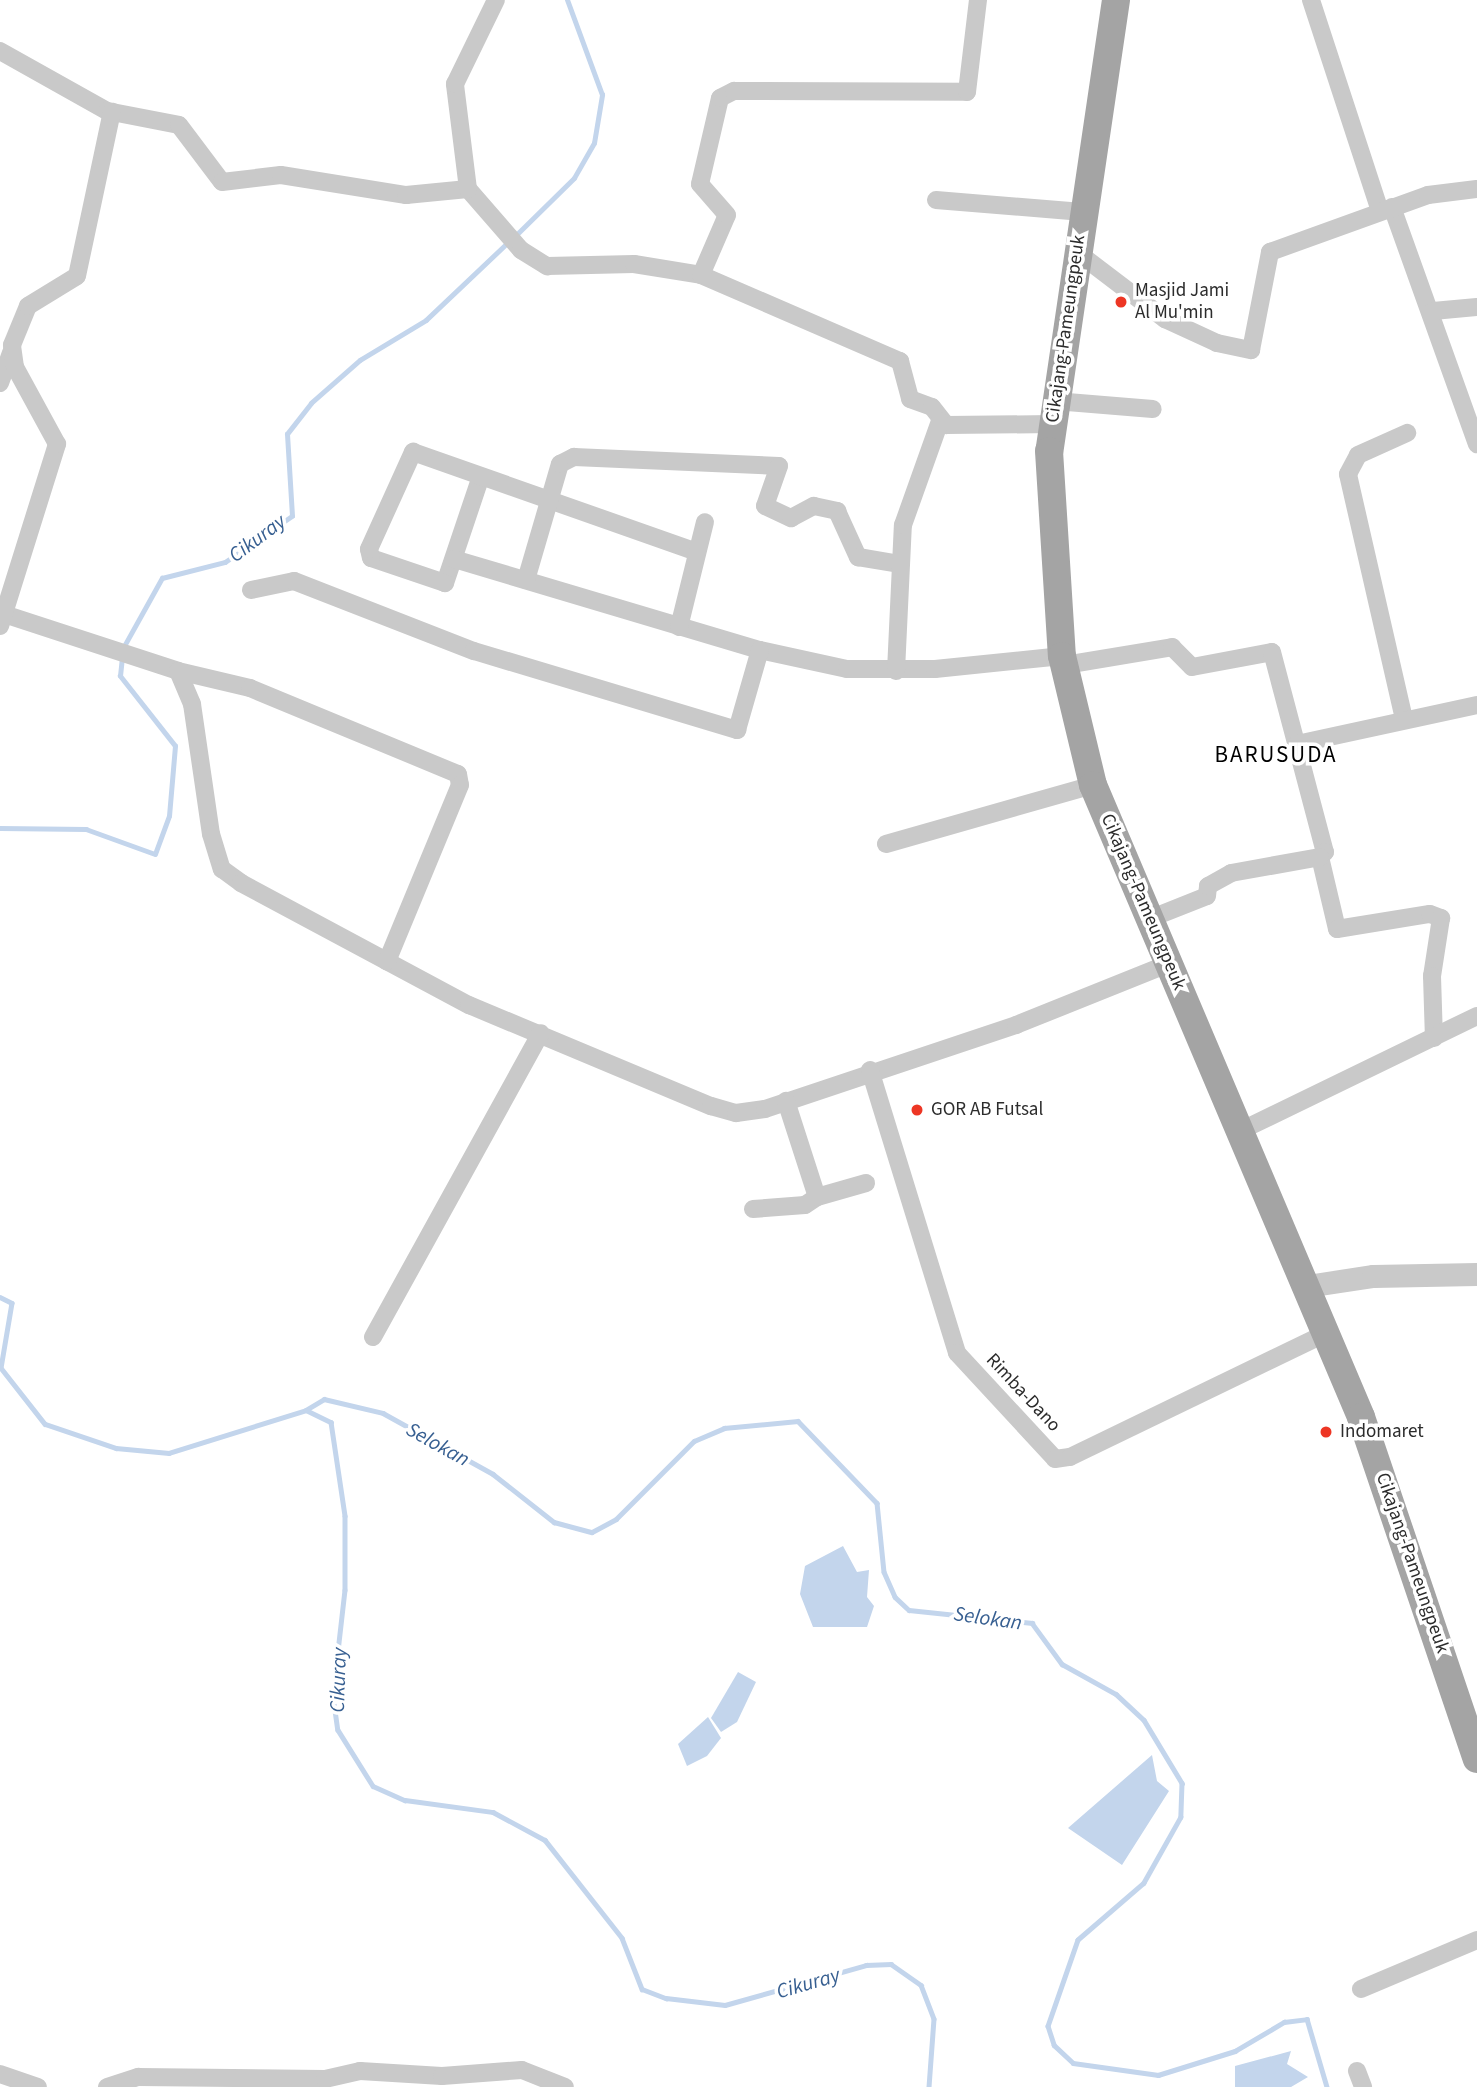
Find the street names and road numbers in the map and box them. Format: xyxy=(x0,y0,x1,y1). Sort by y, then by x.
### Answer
street label: Cikajang-Pameungpeuk xyxy=(1042,234,1090,424)
street label: Cikajang-Pameungpeuk xyxy=(1096,810,1190,994)
street label: Rimba-Dano xyxy=(981,1349,1065,1437)
street label: Cikajang-Pameungpeuk xyxy=(1370,1470,1454,1656)

